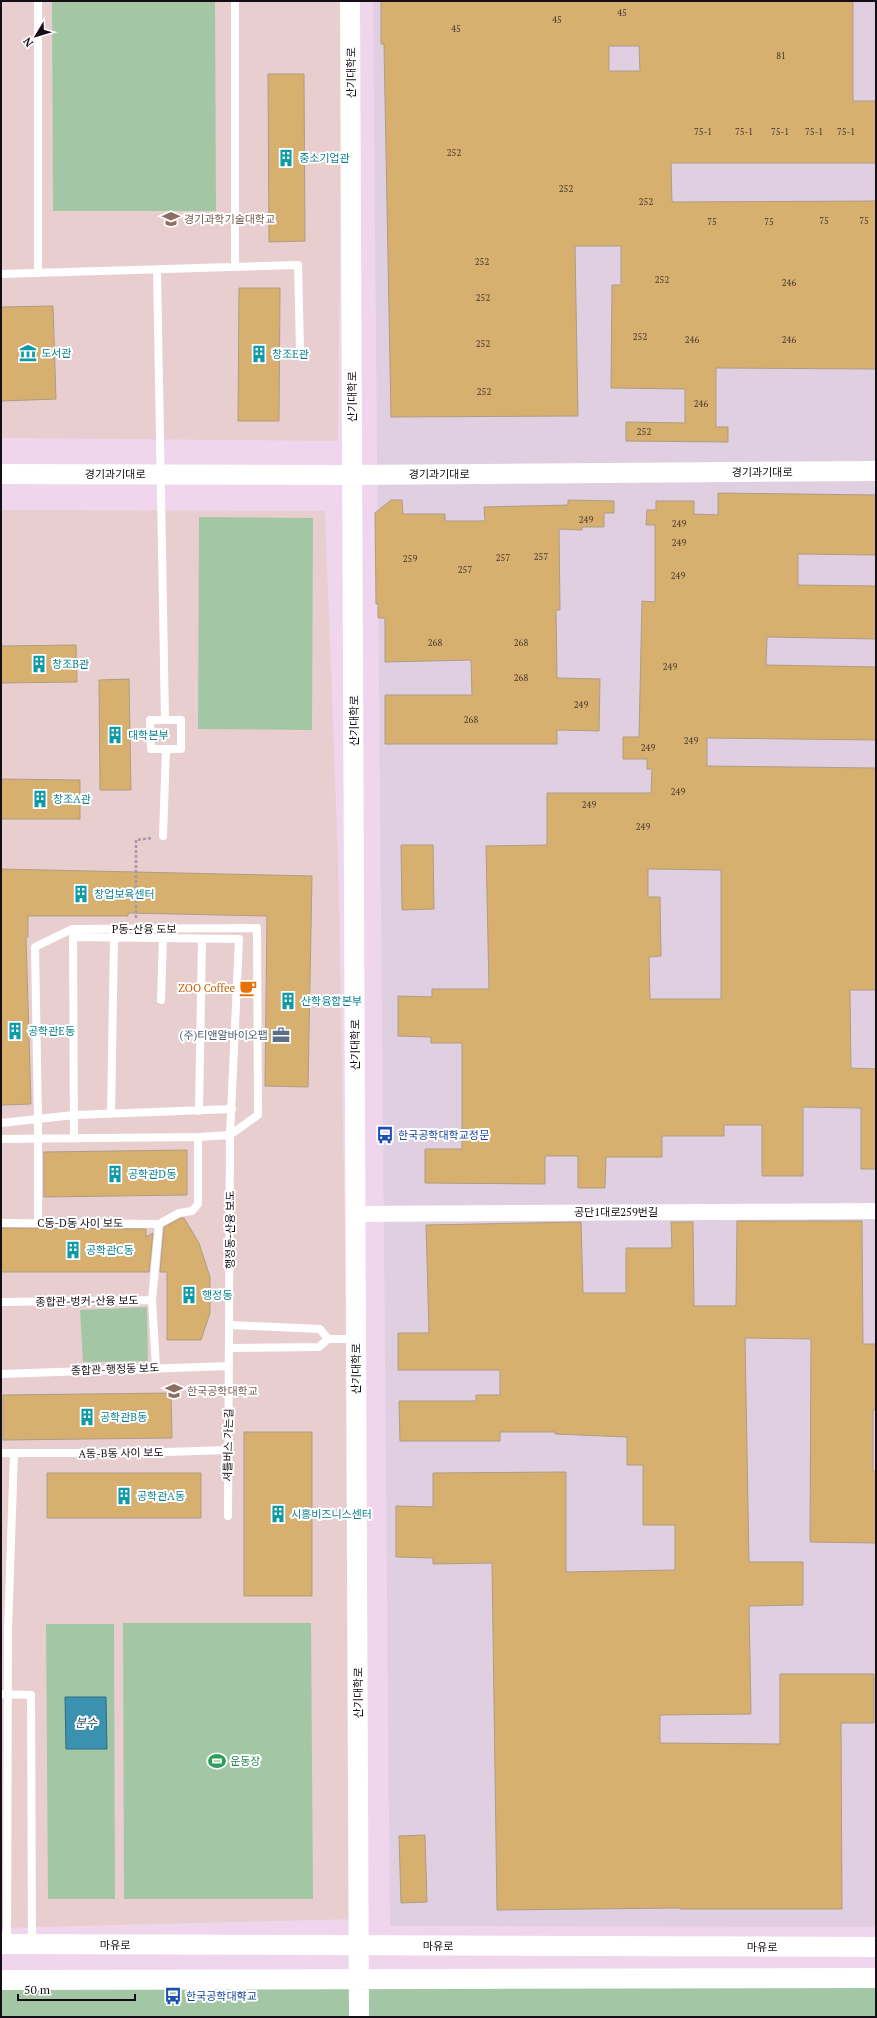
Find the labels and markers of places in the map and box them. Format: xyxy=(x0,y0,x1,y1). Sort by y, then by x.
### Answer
building icon: 중소기업관 xyxy=(276,148,296,168)
place label: 중소기업관 xyxy=(299,151,350,165)
school or university icon: 경기과학기술대학교 xyxy=(161,209,181,229)
place label: 경기과학기술대학교 xyxy=(184,212,275,226)
museum icon: 도서관 xyxy=(18,343,38,363)
building icon: 창조E관 xyxy=(249,344,269,364)
place label: 도서관 xyxy=(41,346,71,360)
place label: 창조E관 xyxy=(272,347,309,361)
building icon: 창조B관 xyxy=(29,654,49,674)
place label: 창조B관 xyxy=(52,657,89,671)
building icon: 대학본부 xyxy=(105,725,125,745)
place label: 대학본부 xyxy=(128,728,168,742)
building icon: 창조A관 xyxy=(30,789,50,809)
place label: 창조A관 xyxy=(53,792,91,806)
building icon: 창업보육센터 xyxy=(71,884,91,904)
place label: 창업보육센터 xyxy=(94,887,155,901)
cafe icon: ZOO Coffee xyxy=(238,978,258,998)
place label: ZOO Coffee xyxy=(178,981,235,995)
building icon: 산학융합본부 xyxy=(278,991,298,1011)
place label: 산학융합본부 xyxy=(301,994,362,1008)
building icon: 공학관E동 xyxy=(5,1021,25,1041)
place label: 공학관E동 xyxy=(28,1024,75,1038)
office icon: (주)티앤알바이오팹 xyxy=(271,1025,291,1045)
place label: (주)티앤알바이오팹 xyxy=(179,1028,268,1042)
bus stop icon: 한국공학대학교정문 xyxy=(375,1125,395,1145)
place label: 한국공학대학교정문 xyxy=(398,1128,489,1142)
building icon: 공학관D동 xyxy=(105,1164,125,1184)
place label: 공학관D동 xyxy=(128,1167,176,1181)
building icon: 공학관C동 xyxy=(63,1240,83,1260)
place label: 공학관C동 xyxy=(86,1243,134,1257)
building icon: 행정동 xyxy=(179,1285,199,1305)
place label: 행정동 xyxy=(202,1288,232,1302)
school or university icon: 한국공학대학교 xyxy=(164,1381,184,1401)
place label: 한국공학대학교 xyxy=(187,1384,258,1398)
building icon: 공학관B동 xyxy=(77,1407,97,1427)
place label: 공학관B동 xyxy=(100,1410,147,1424)
building icon: 공학관A동 xyxy=(114,1486,134,1506)
place label: 공학관A동 xyxy=(137,1489,185,1503)
building icon: 시흥비즈니스센터 xyxy=(268,1504,288,1524)
place label: 시흥비즈니스센터 xyxy=(291,1507,372,1521)
sports icon: 운동장 xyxy=(207,1751,227,1771)
place label: 운동장 xyxy=(230,1754,260,1768)
bus stop icon: 한국공학대햑교 xyxy=(163,1986,183,2006)
place label: 한국공학대햑교 xyxy=(186,1989,257,2003)

